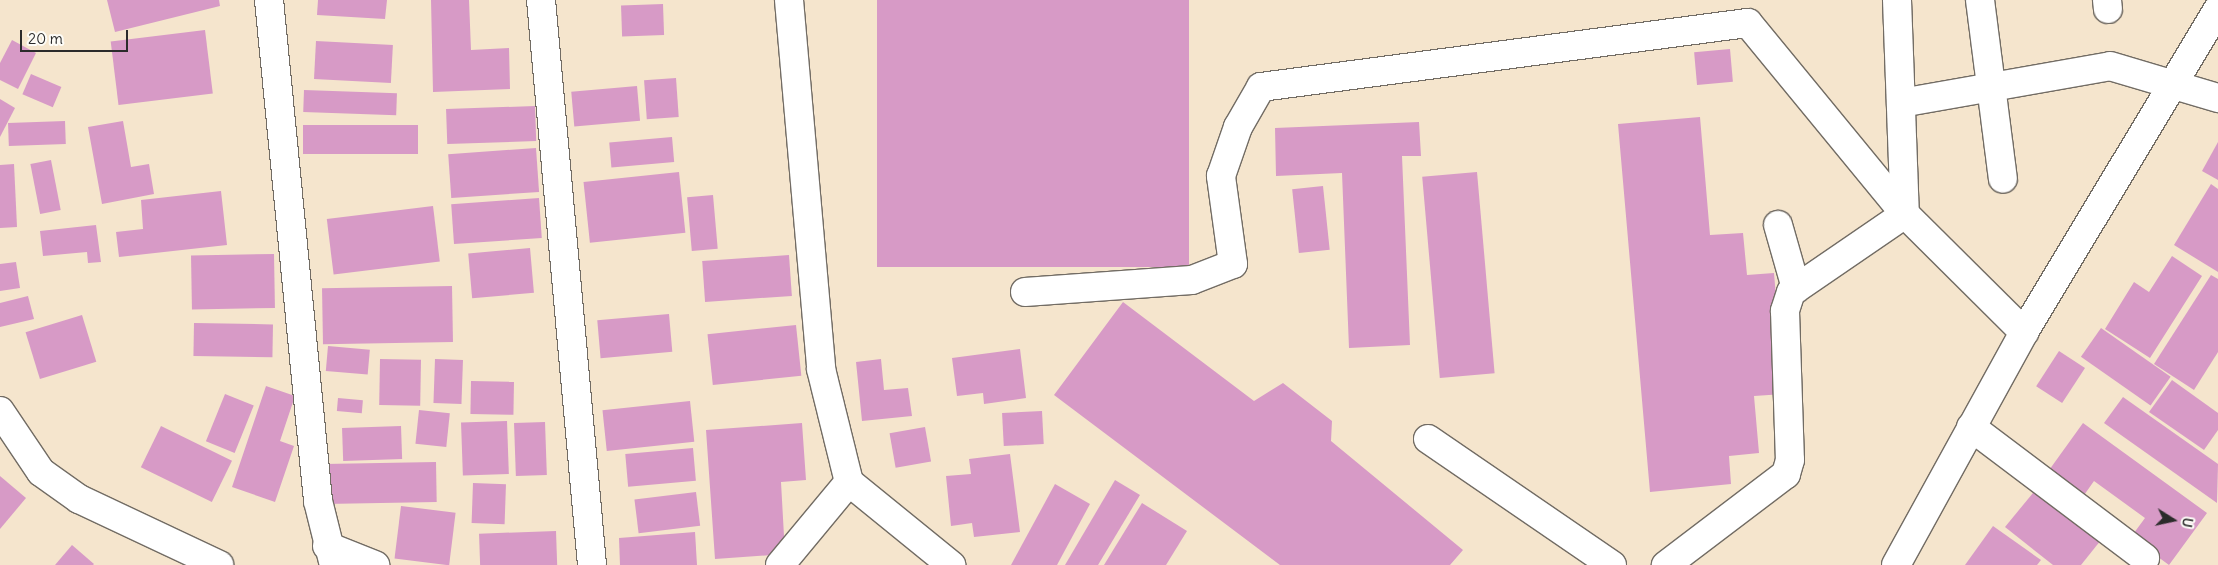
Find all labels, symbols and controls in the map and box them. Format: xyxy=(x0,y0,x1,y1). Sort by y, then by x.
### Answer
scale bar xyxy=(22,20,130,52)
text: 20 m xyxy=(28,29,63,48)
north arrow xyxy=(2148,495,2198,545)
text: U xyxy=(2178,516,2197,529)

